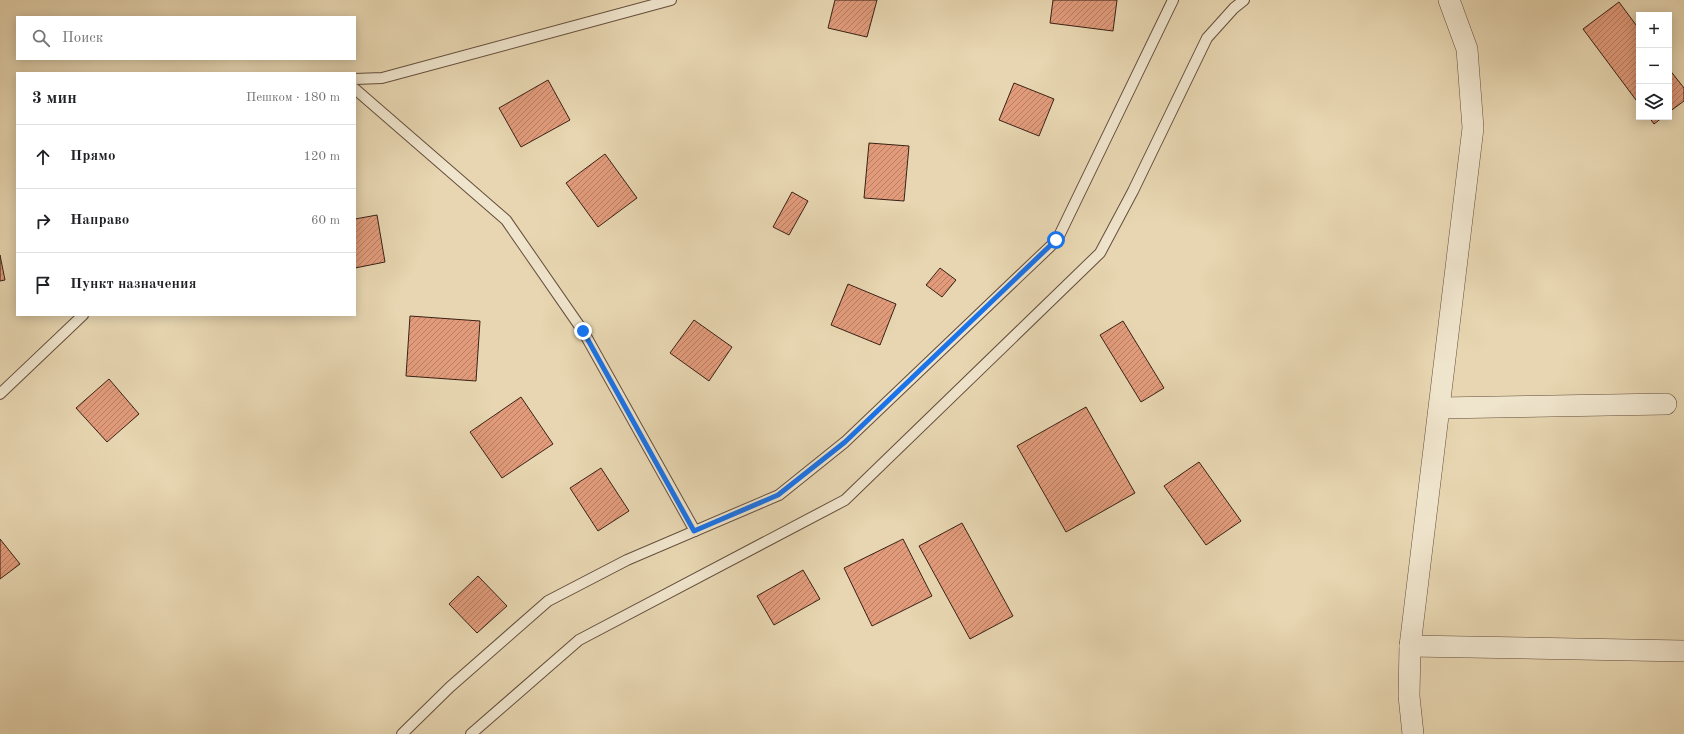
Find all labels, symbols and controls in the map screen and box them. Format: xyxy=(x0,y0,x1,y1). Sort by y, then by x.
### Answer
map controls xyxy=(1636,12,1672,120)
button: + xyxy=(1636,12,1672,48)
search box xyxy=(16,16,356,60)
icon: search xyxy=(30,27,52,49)
text: Поиск xyxy=(62,31,103,46)
button: − xyxy=(1636,48,1672,84)
button: layers xyxy=(1636,84,1672,120)
text: 3 мин xyxy=(32,90,77,107)
text: Пешком · 180 m xyxy=(246,91,340,104)
icon: ahead xyxy=(32,146,54,168)
text: Прямо xyxy=(70,149,116,164)
text: 120 m xyxy=(303,150,340,163)
icon: right xyxy=(32,210,54,232)
text: Направо xyxy=(70,213,129,228)
text: 60 m xyxy=(311,214,340,227)
route start xyxy=(1047,231,1065,249)
icon: arrive xyxy=(32,274,54,296)
text: Пункт назначения xyxy=(70,277,197,292)
route end xyxy=(574,322,592,340)

